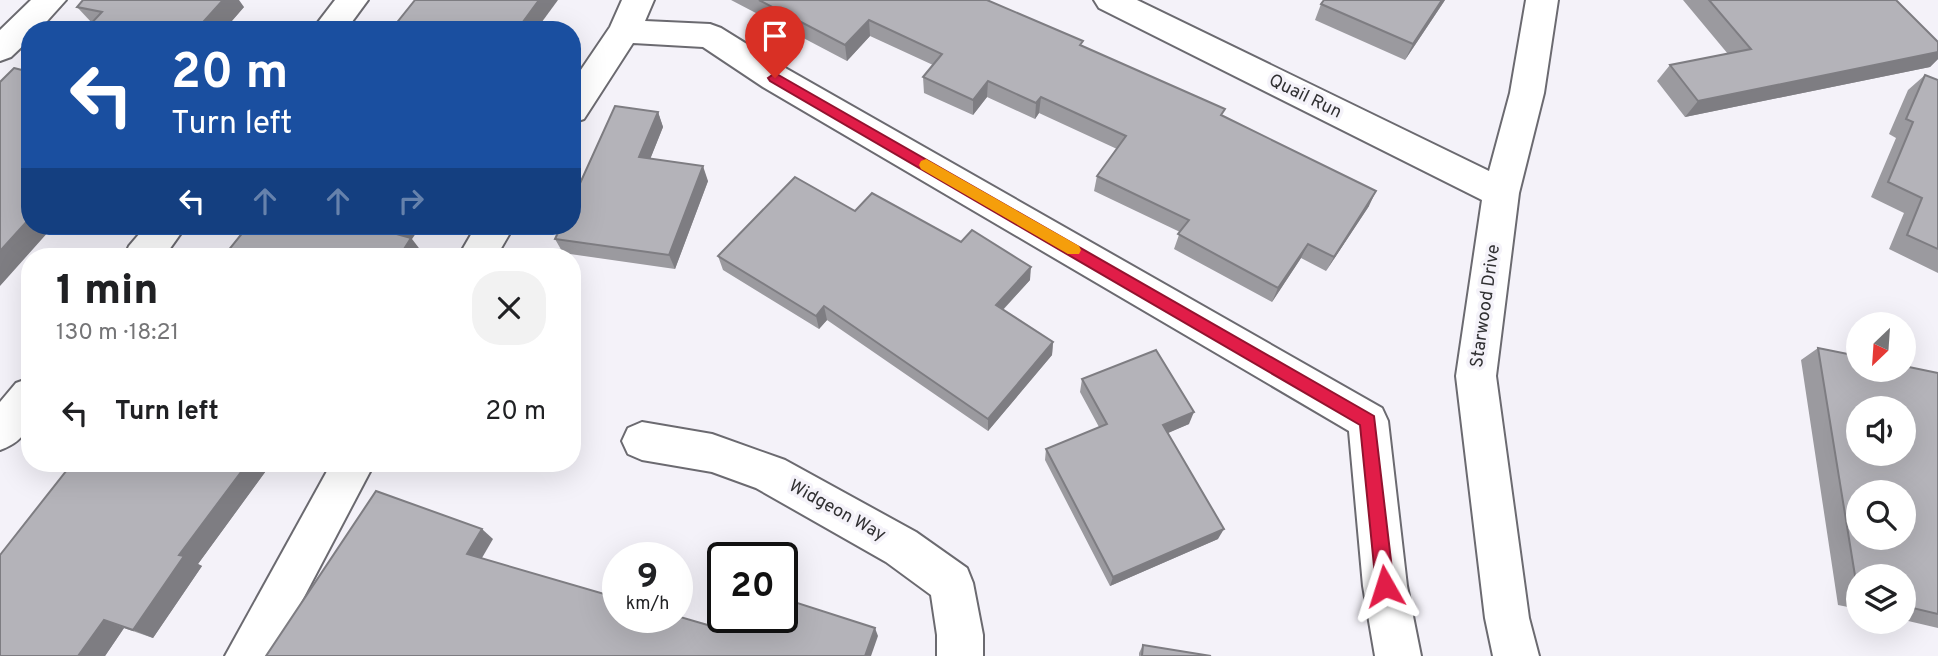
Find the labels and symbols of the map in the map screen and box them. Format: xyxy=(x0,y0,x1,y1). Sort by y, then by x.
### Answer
pin xyxy=(745,6,805,78)
street label: Quail Run xyxy=(1265,69,1345,125)
street label: Starwood Drive xyxy=(1466,243,1506,369)
north arrow xyxy=(1846,312,1916,382)
street label: Widgeon Way xyxy=(784,475,890,547)
speed limit sign: 20 xyxy=(707,542,798,633)
position arrow xyxy=(1348,549,1422,623)

